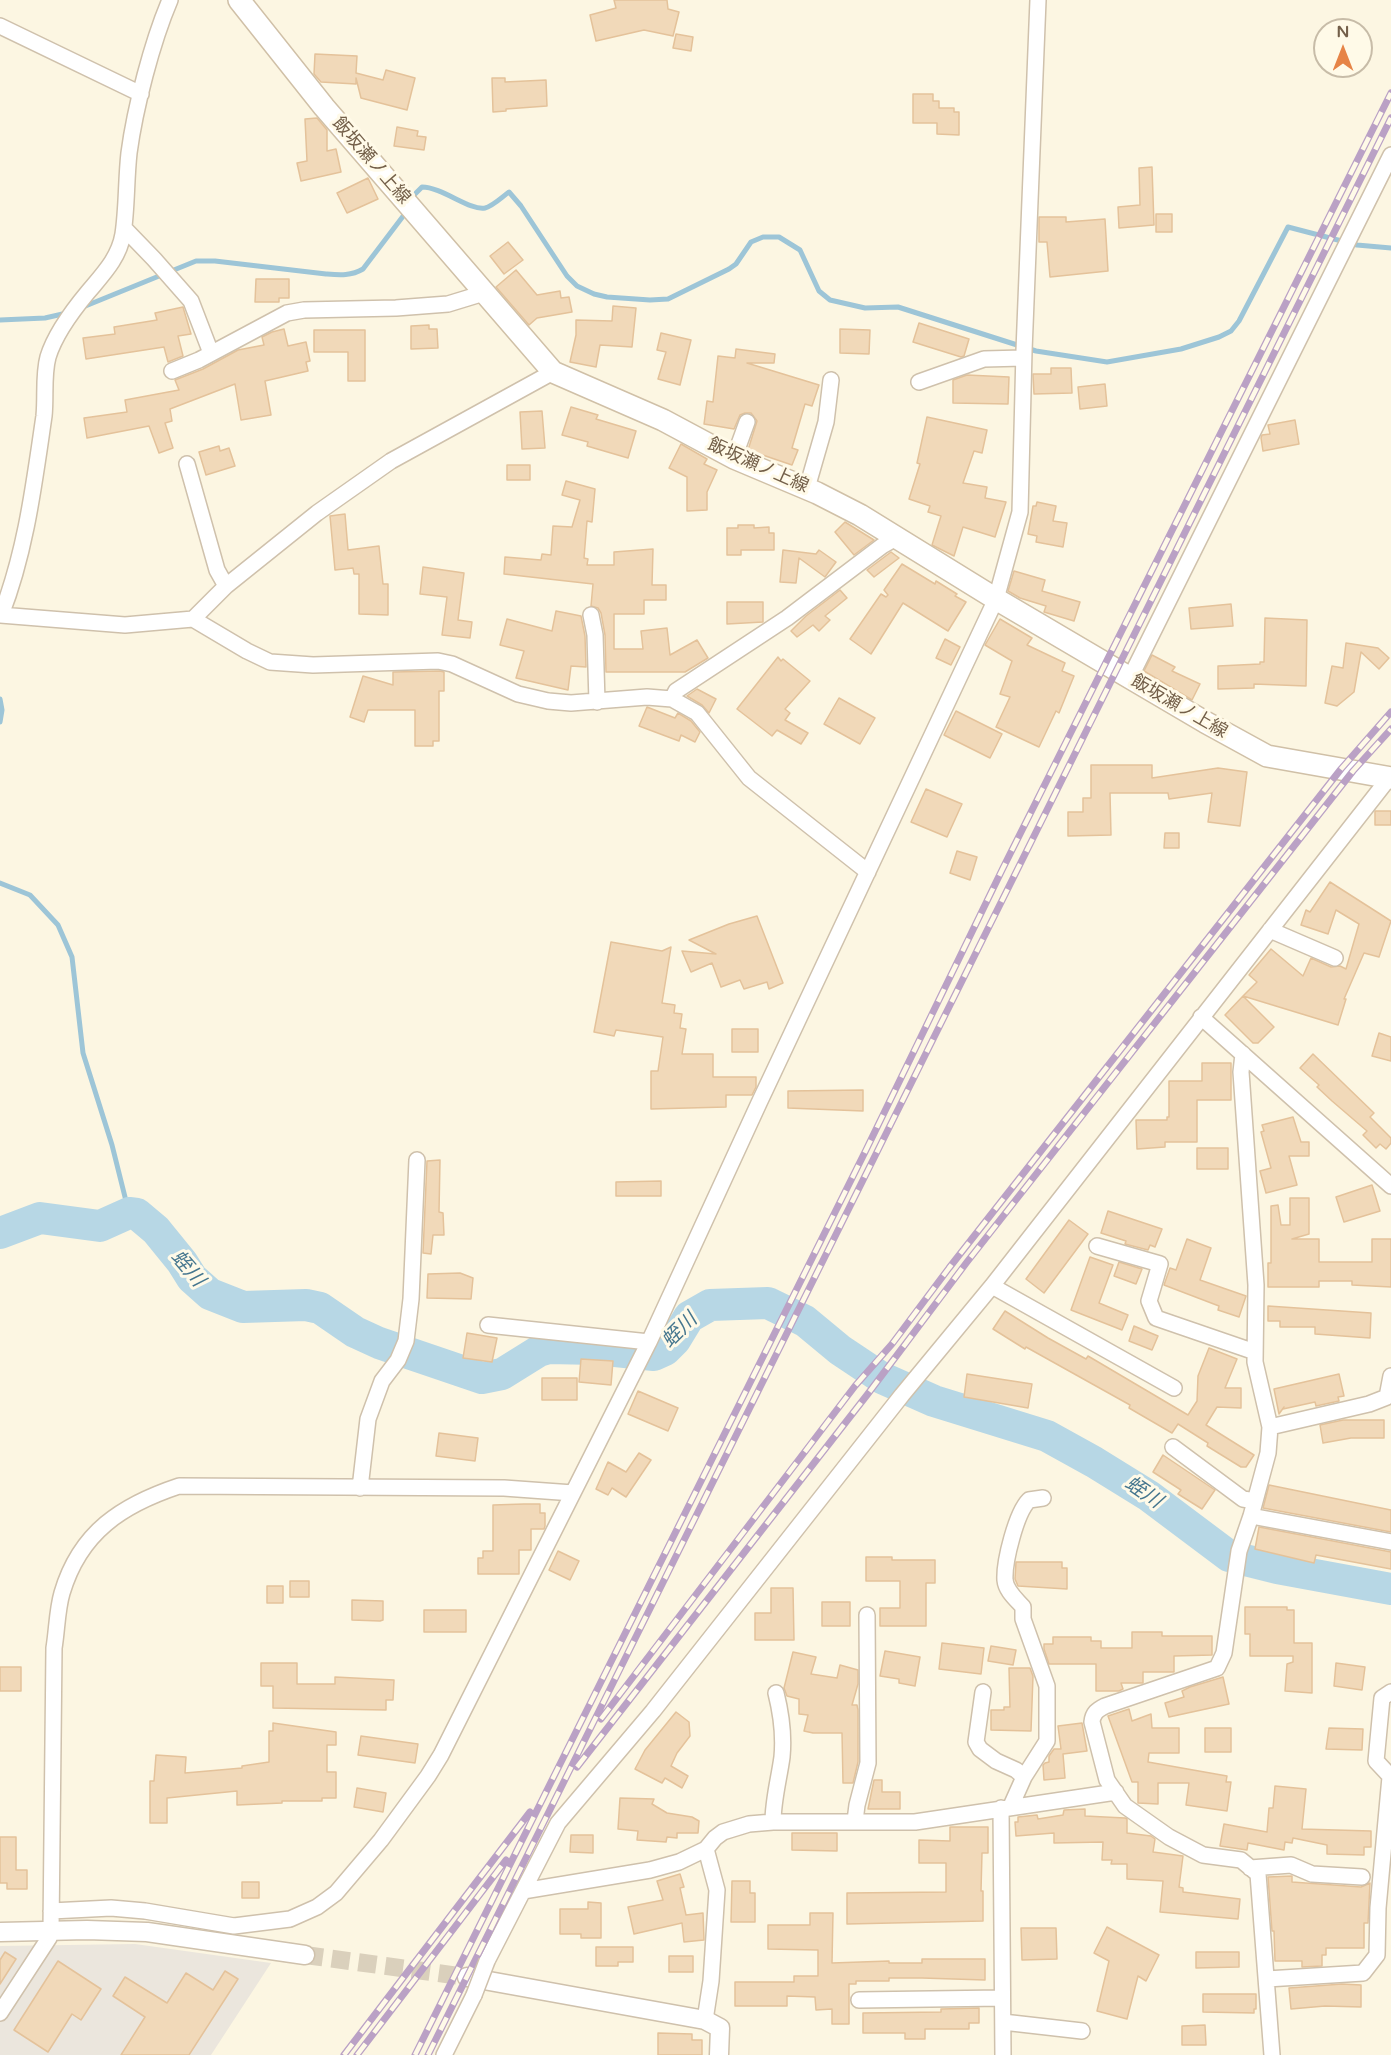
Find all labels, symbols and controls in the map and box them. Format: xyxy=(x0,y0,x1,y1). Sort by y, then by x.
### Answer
north arrow xyxy=(1313,18,1373,78)
text: N xyxy=(1337,22,1349,42)
street label: 飯坂瀬ノ上線 xyxy=(327,113,415,209)
street label: 飯坂瀬ノ上線 xyxy=(704,434,812,498)
street label: 飯坂瀬ノ上線 xyxy=(1127,671,1231,743)
water label: 蛭川 xyxy=(165,1246,209,1292)
water label: 蛭川 xyxy=(657,1308,703,1354)
water label: 蛭川 xyxy=(1120,1472,1166,1514)

